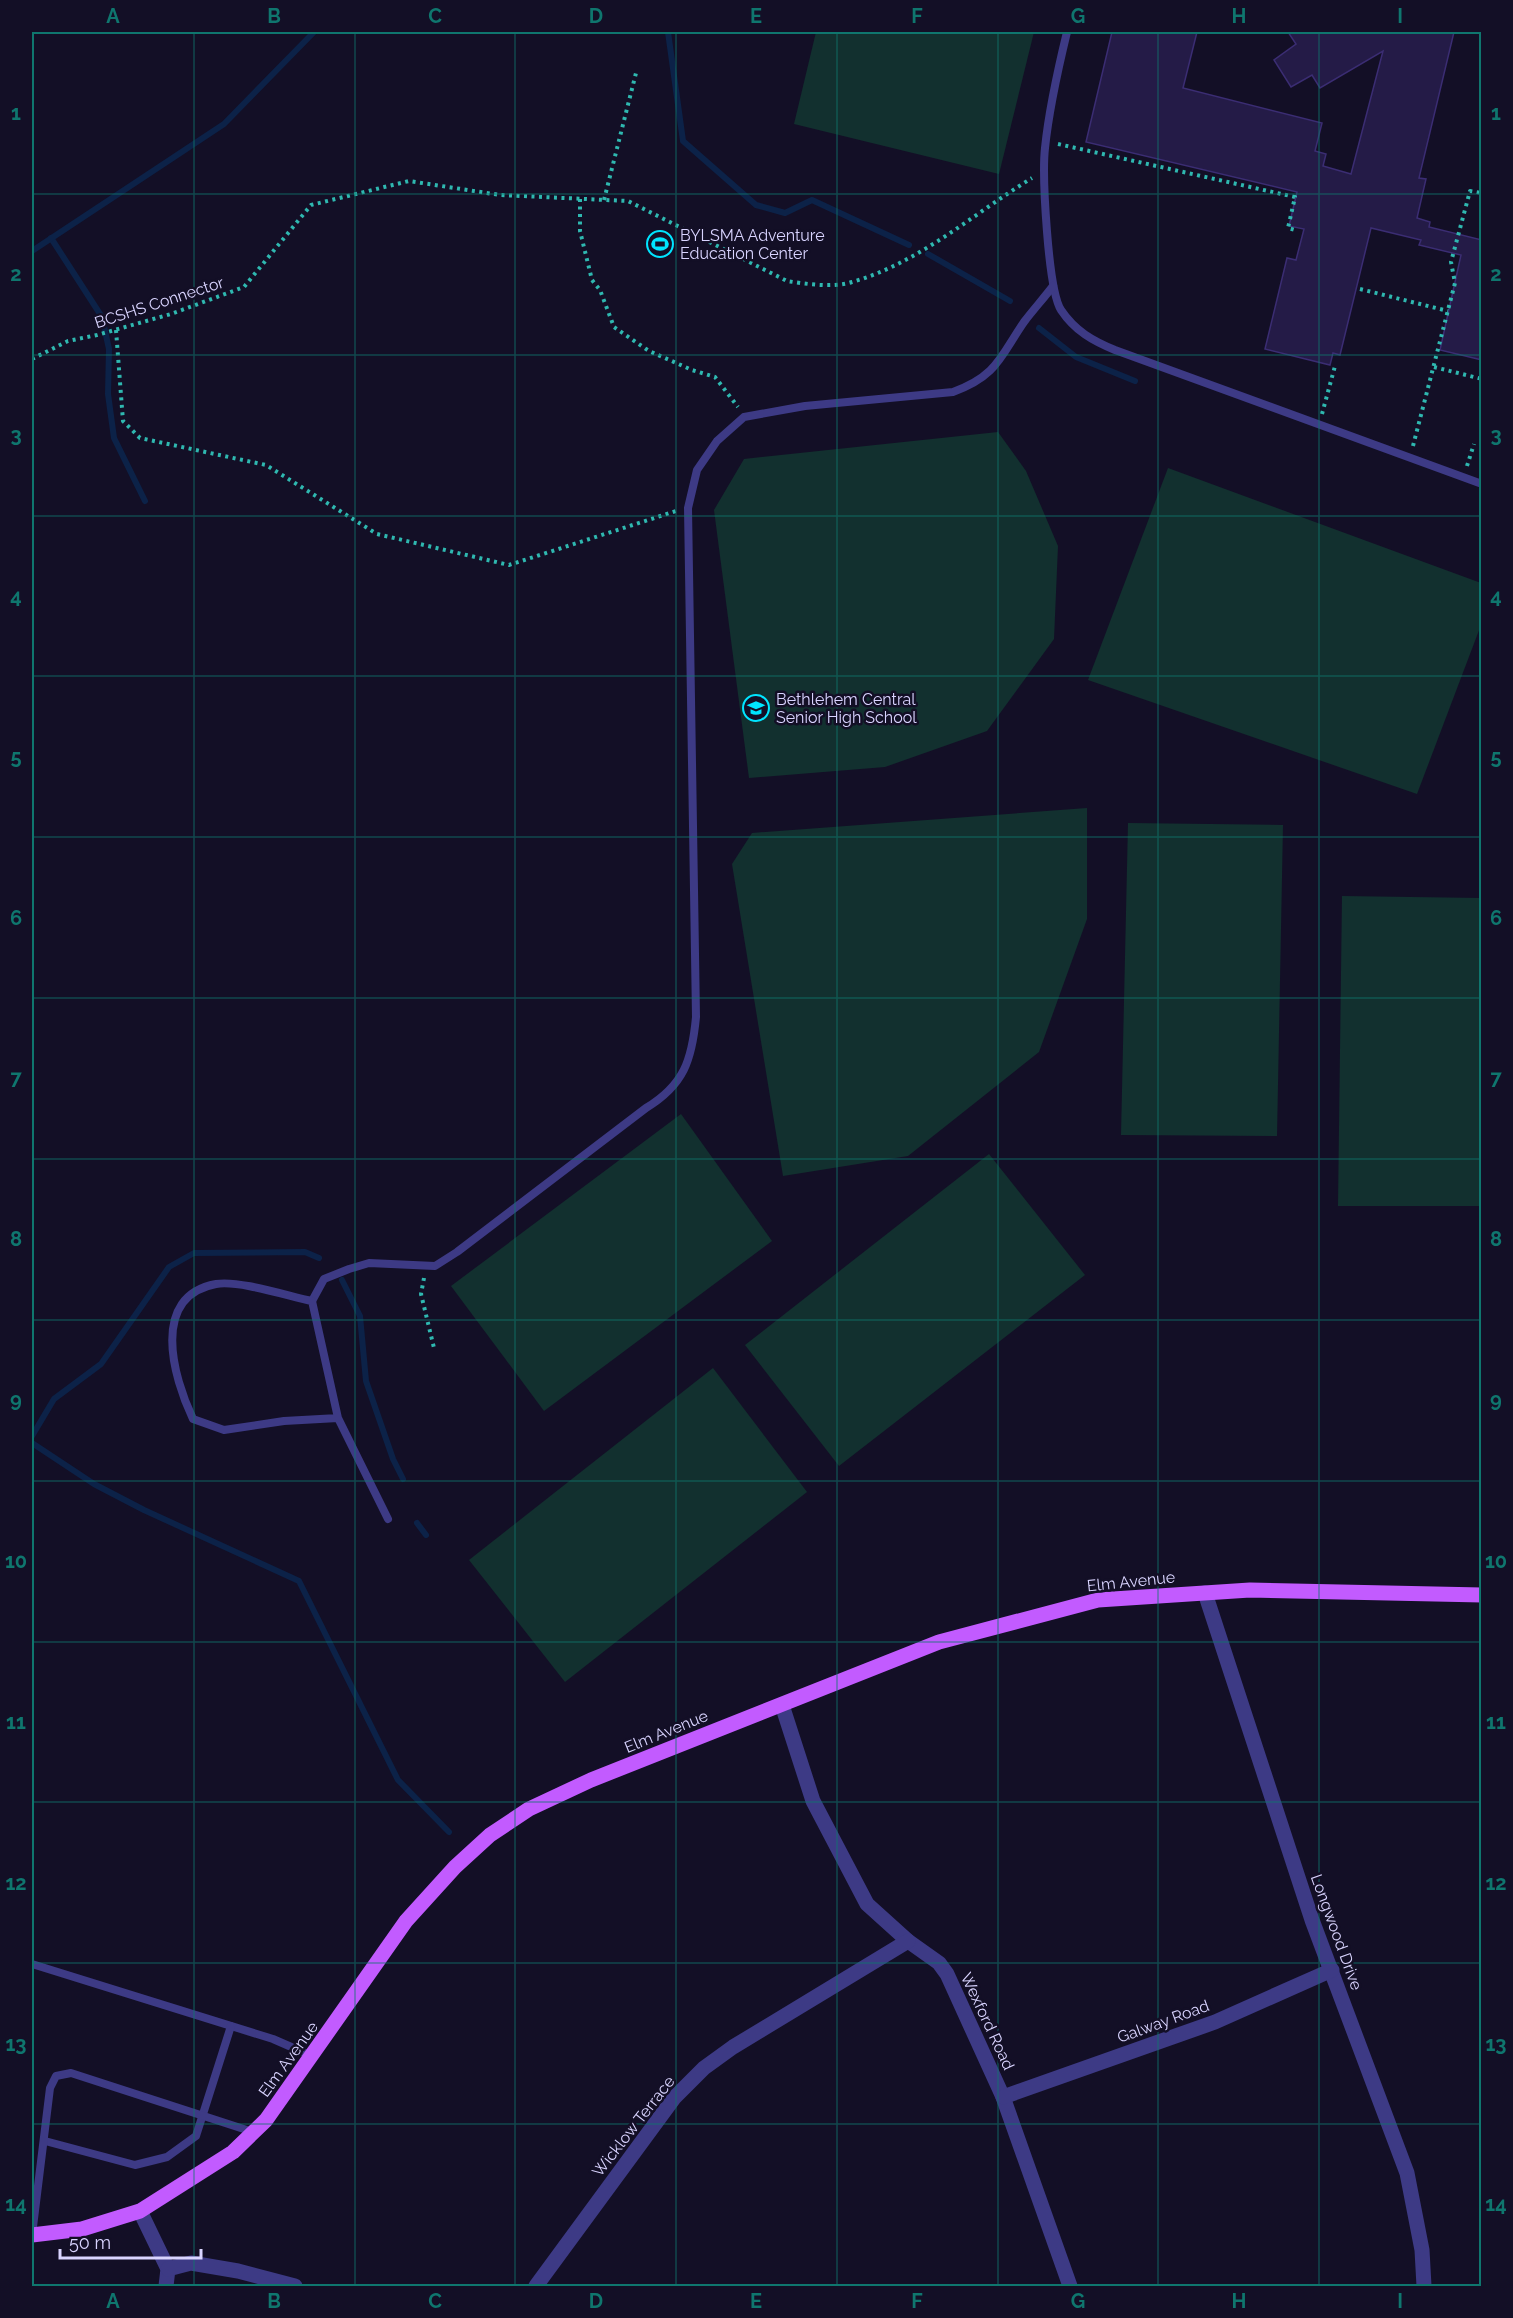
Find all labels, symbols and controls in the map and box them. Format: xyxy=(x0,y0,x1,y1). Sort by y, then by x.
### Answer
text: A xyxy=(106,4,120,28)
text: B xyxy=(267,4,281,28)
text: C xyxy=(428,4,442,28)
text: D xyxy=(589,4,603,28)
text: E xyxy=(750,4,762,28)
text: F xyxy=(911,4,923,28)
text: G xyxy=(1071,4,1085,28)
text: H xyxy=(1232,4,1246,28)
text: I xyxy=(1397,4,1403,28)
text: 1 xyxy=(11,101,21,125)
text: 1 xyxy=(1491,101,1501,125)
place label: BYLSMA Adventure Education Center xyxy=(680,226,825,263)
sports icon: BYLSMA Adventure Education Center xyxy=(645,229,675,259)
text: 2 xyxy=(10,262,22,286)
text: 2 xyxy=(1490,262,1502,286)
street label: BCSHS Connector xyxy=(92,273,226,332)
text: 3 xyxy=(10,423,22,447)
text: 3 xyxy=(1490,423,1502,447)
text: 4 xyxy=(10,584,22,608)
text: 4 xyxy=(1490,584,1502,608)
place label: Bethlehem Central Senior High School xyxy=(776,690,917,727)
school or university icon: Bethlehem Central Senior High School xyxy=(741,693,771,723)
text: 5 xyxy=(10,745,22,769)
text: 5 xyxy=(1490,745,1502,769)
text: 6 xyxy=(10,906,22,930)
text: 6 xyxy=(1490,906,1502,930)
text: 7 xyxy=(10,1066,22,1090)
text: 7 xyxy=(1490,1066,1502,1090)
text: 8 xyxy=(10,1227,22,1251)
text: 8 xyxy=(1490,1227,1502,1251)
text: 9 xyxy=(10,1388,22,1412)
text: 9 xyxy=(1490,1388,1502,1412)
text: 10 xyxy=(5,1549,27,1573)
text: 10 xyxy=(1485,1549,1507,1573)
street label: Elm Avenue xyxy=(1086,1567,1176,1596)
street label: Elm Avenue xyxy=(622,1706,711,1757)
text: 11 xyxy=(6,1710,26,1734)
text: 11 xyxy=(1486,1710,1506,1734)
text: 12 xyxy=(5,1871,27,1895)
text: 12 xyxy=(1485,1871,1507,1895)
street label: Longwood Drive xyxy=(1307,1872,1366,1993)
street label: Wexford Road xyxy=(957,1970,1018,2073)
street label: Galway Road xyxy=(1115,1996,1212,2047)
street label: Elm Avenue xyxy=(255,2018,322,2101)
text: 13 xyxy=(5,2032,27,2056)
text: 13 xyxy=(1485,2032,1507,2056)
street label: Wicklow Terrace xyxy=(588,2072,679,2180)
text: 14 xyxy=(5,2192,27,2216)
text: 14 xyxy=(1485,2192,1507,2216)
scale bar xyxy=(60,2222,201,2260)
text: 50 m xyxy=(69,2232,111,2253)
text: A xyxy=(106,2289,120,2313)
text: B xyxy=(267,2289,281,2313)
text: C xyxy=(428,2289,442,2313)
text: D xyxy=(589,2289,603,2313)
text: E xyxy=(750,2289,762,2313)
text: F xyxy=(911,2289,923,2313)
text: G xyxy=(1071,2289,1085,2313)
text: H xyxy=(1232,2289,1246,2313)
text: I xyxy=(1397,2289,1403,2313)

